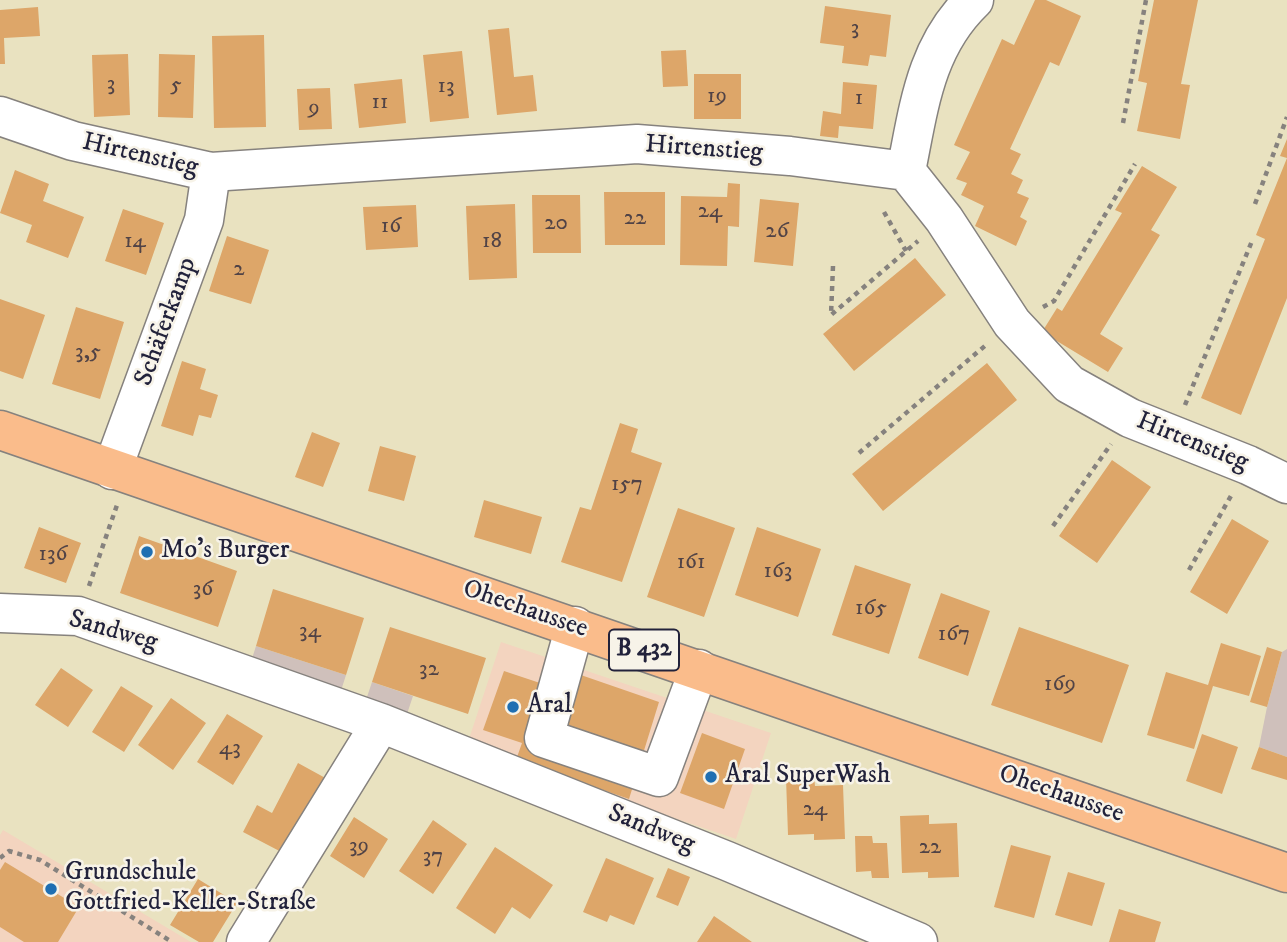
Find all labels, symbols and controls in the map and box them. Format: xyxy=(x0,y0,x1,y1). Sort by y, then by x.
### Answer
house number: 3 xyxy=(851,15,859,43)
house number: 3 xyxy=(107,71,115,99)
house number: 5 xyxy=(170,72,182,100)
house number: 13 xyxy=(437,73,455,101)
house number: 19 xyxy=(707,83,727,111)
house number: 1 xyxy=(855,85,863,113)
house number: 11 xyxy=(372,89,388,117)
house number: 9 xyxy=(308,95,320,123)
street label: Hirtenstieg xyxy=(79,128,201,184)
street label: Hirtenstieg xyxy=(644,130,764,170)
house number: 24 xyxy=(698,198,722,226)
house number: 22 xyxy=(624,205,646,233)
house number: 20 xyxy=(544,210,568,238)
house number: 16 xyxy=(381,213,401,241)
house number: 26 xyxy=(765,218,789,246)
house number: 14 xyxy=(124,228,146,256)
house number: 18 xyxy=(482,228,502,256)
street label: Schäferkamp xyxy=(129,253,205,391)
house number: 2 xyxy=(233,256,245,284)
house number: 3,5 xyxy=(75,339,101,367)
street label: Hirtenstieg xyxy=(1131,406,1253,480)
house number: 157 xyxy=(611,471,643,499)
place label: Mo's Burger xyxy=(161,536,289,568)
house number: 136 xyxy=(39,541,67,569)
marker: Mo's Burger xyxy=(139,544,155,560)
house number: 161 xyxy=(677,549,705,577)
house number: 163 xyxy=(764,558,792,586)
street label: Ohechaussee xyxy=(458,574,592,646)
house number: 36 xyxy=(193,576,213,604)
house number: 165 xyxy=(855,595,887,623)
street label: Sandweg xyxy=(65,604,161,660)
house number: 34 xyxy=(299,618,321,646)
house number: 167 xyxy=(938,621,970,649)
road number: B 432 xyxy=(609,630,679,670)
house number: 32 xyxy=(419,656,439,684)
house number: 169 xyxy=(1044,671,1076,699)
place label: Aral xyxy=(527,691,572,723)
marker: Aral xyxy=(505,699,521,715)
house number: 43 xyxy=(219,735,241,763)
street label: Ohechaussee xyxy=(994,759,1128,831)
place label: Aral SuperWash xyxy=(725,761,890,793)
marker: Aral SuperWash xyxy=(703,769,719,785)
house number: 24 xyxy=(803,796,827,824)
street label: Sandweg xyxy=(603,798,699,862)
house number: 39 xyxy=(349,833,369,861)
house number: 22 xyxy=(919,834,941,862)
house number: 37 xyxy=(423,843,443,871)
place label: Grundschule Gottfried-Keller-Straße xyxy=(65,858,316,920)
marker: Grundschule Gottfried-Keller-Straße xyxy=(43,881,59,897)

